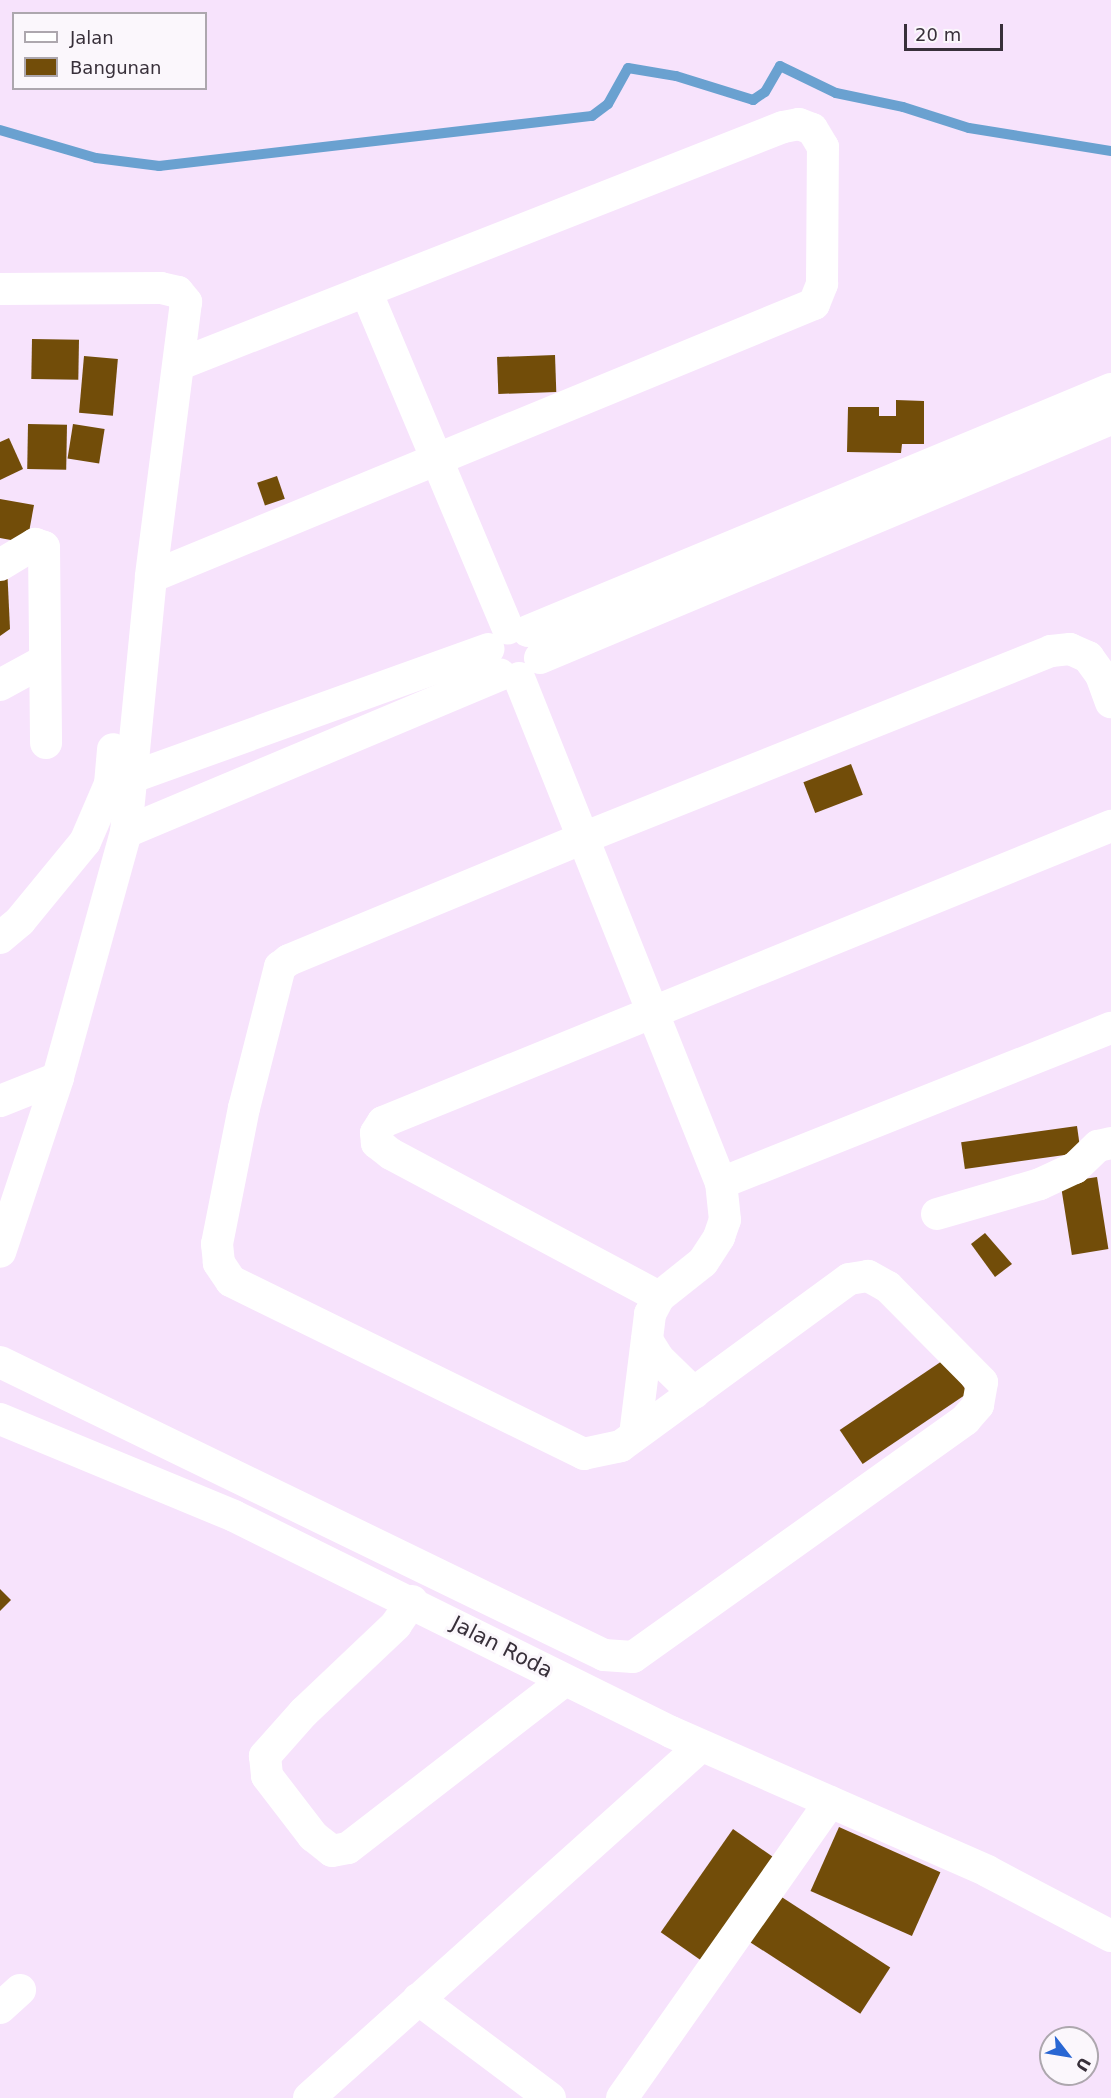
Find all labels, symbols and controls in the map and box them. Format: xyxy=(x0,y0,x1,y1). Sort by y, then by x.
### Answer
legend xyxy=(12,12,207,90)
scale bar xyxy=(907,12,1006,50)
text: 20 m xyxy=(915,24,961,45)
text: Jalan xyxy=(70,27,114,48)
text: Bangunan xyxy=(70,57,161,78)
street label: Jalan Roda xyxy=(447,1611,557,1683)
north arrow xyxy=(1039,2026,1099,2086)
text: U xyxy=(1072,2054,1095,2075)

